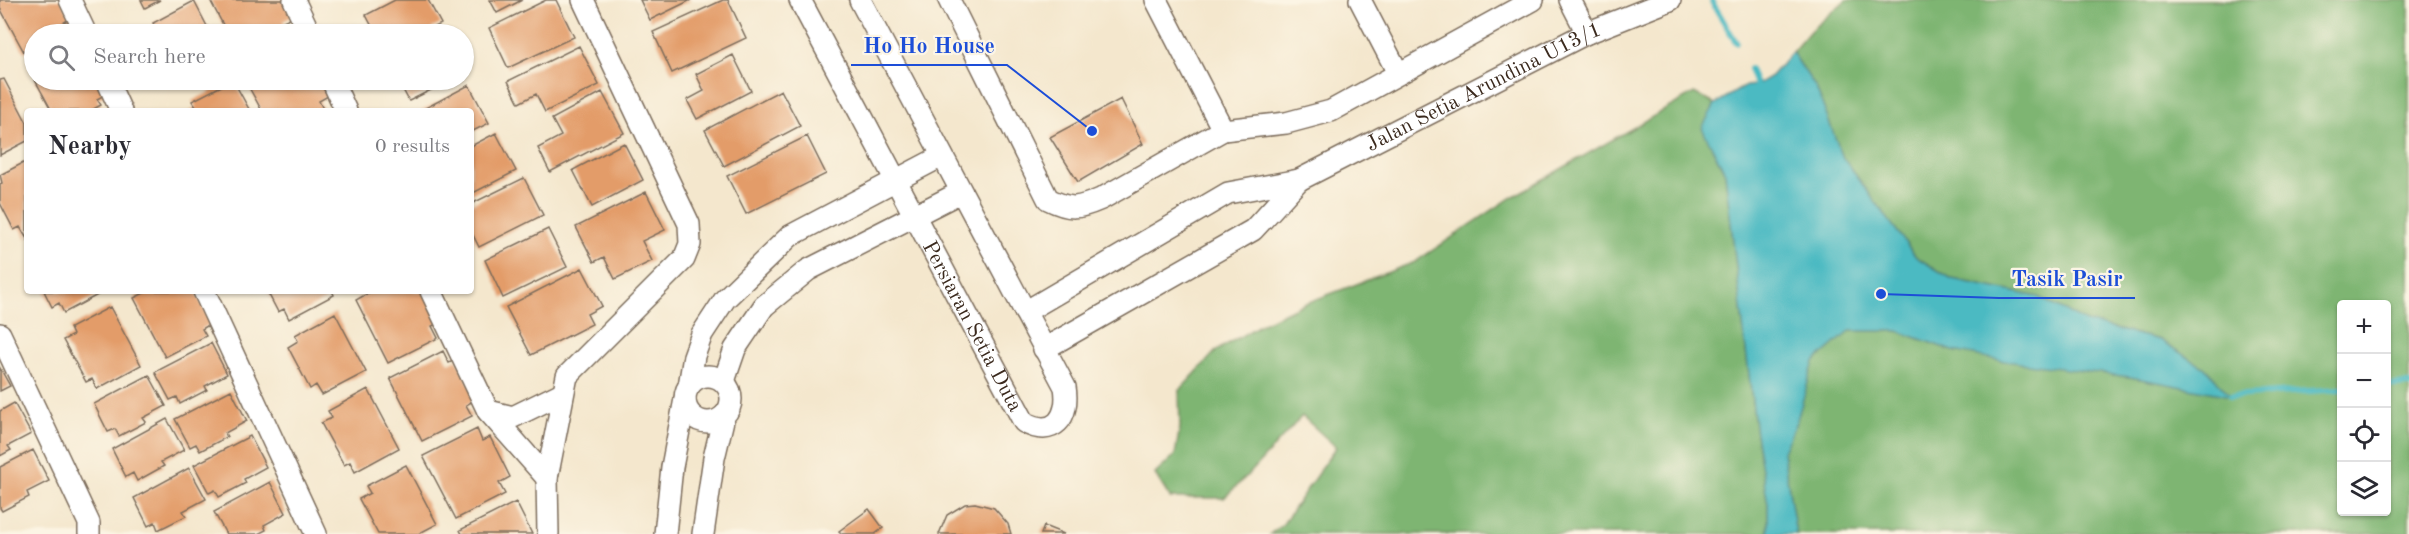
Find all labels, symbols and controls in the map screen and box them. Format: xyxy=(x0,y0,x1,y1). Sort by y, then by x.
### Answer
street label: Jalan Setia Arundina U13/1 xyxy=(1363,19,1605,156)
search box xyxy=(24,24,474,90)
callout: Ho Ho House xyxy=(851,25,1007,65)
text: Ho Ho House xyxy=(863,36,995,58)
icon: search xyxy=(45,41,78,74)
text: Search here xyxy=(93,46,206,68)
text: Nearby xyxy=(48,134,132,160)
text: 0 results xyxy=(375,137,450,157)
street label: Persiaran Setia Duta xyxy=(918,238,1026,416)
callout: Tasik Pasir xyxy=(1999,258,2135,298)
text: Tasik Pasir xyxy=(2011,269,2123,291)
map controls xyxy=(2337,300,2391,516)
button: + xyxy=(2337,300,2391,354)
button: − xyxy=(2337,354,2391,408)
button: locate xyxy=(2337,408,2391,462)
button: layers xyxy=(2337,462,2391,516)

